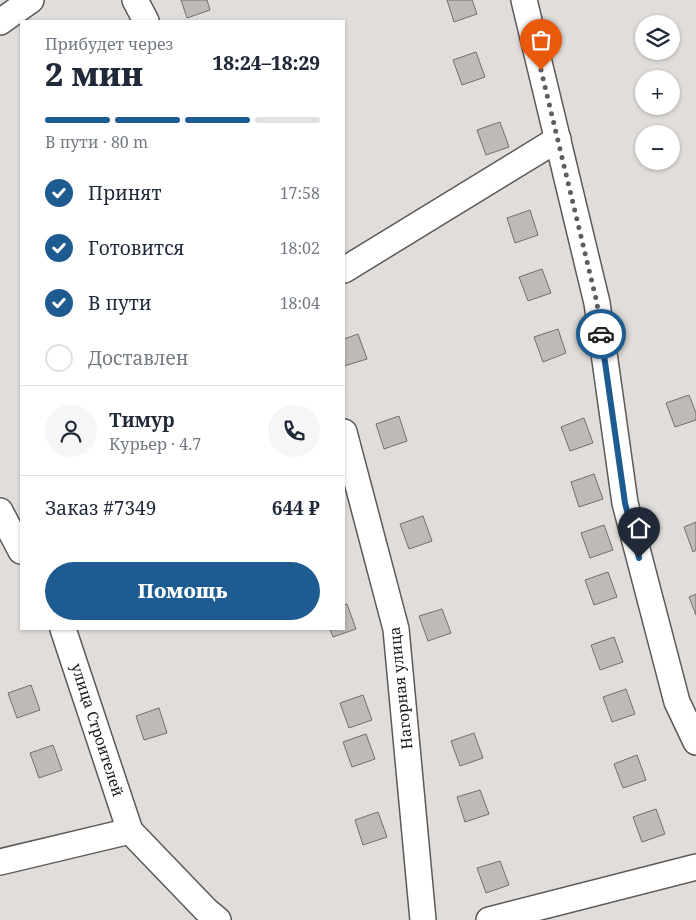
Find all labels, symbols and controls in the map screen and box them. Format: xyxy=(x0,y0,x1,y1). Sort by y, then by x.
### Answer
map controls xyxy=(635,15,680,170)
button: layers xyxy=(635,15,680,60)
pin xyxy=(520,19,562,70)
icon: bag xyxy=(527,26,555,54)
text: Прибудет через xyxy=(45,33,173,55)
text: 18:24–18:29 xyxy=(212,50,320,76)
text: 2 мин xyxy=(45,52,143,95)
button: + xyxy=(635,70,680,115)
button: − xyxy=(635,125,680,170)
text: В пути · 80 m xyxy=(45,131,148,153)
icon: check xyxy=(45,179,73,207)
text: Принят xyxy=(88,180,162,206)
text: 17:58 xyxy=(280,182,320,204)
icon: check xyxy=(45,234,73,262)
text: Готовится xyxy=(88,235,184,261)
text: 18:02 xyxy=(280,237,320,259)
icon: check xyxy=(45,289,73,317)
text: В пути xyxy=(88,290,152,316)
text: 18:04 xyxy=(280,292,320,314)
courier xyxy=(576,309,626,359)
icon: car xyxy=(587,320,615,348)
text: Доставлен xyxy=(88,345,188,371)
button: person xyxy=(45,405,97,457)
button: phone xyxy=(268,405,320,457)
text: Тимур xyxy=(109,407,175,433)
text: Курьер · 4.7 xyxy=(109,433,201,455)
text: Заказ #7349 xyxy=(45,495,156,521)
text: 644 ₽ xyxy=(272,495,320,521)
pin xyxy=(618,507,660,558)
icon: home xyxy=(625,514,653,542)
button: Помощь xyxy=(45,562,320,620)
street label: Нагорная улица xyxy=(384,626,416,750)
street label: улица Строителей xyxy=(67,660,129,799)

